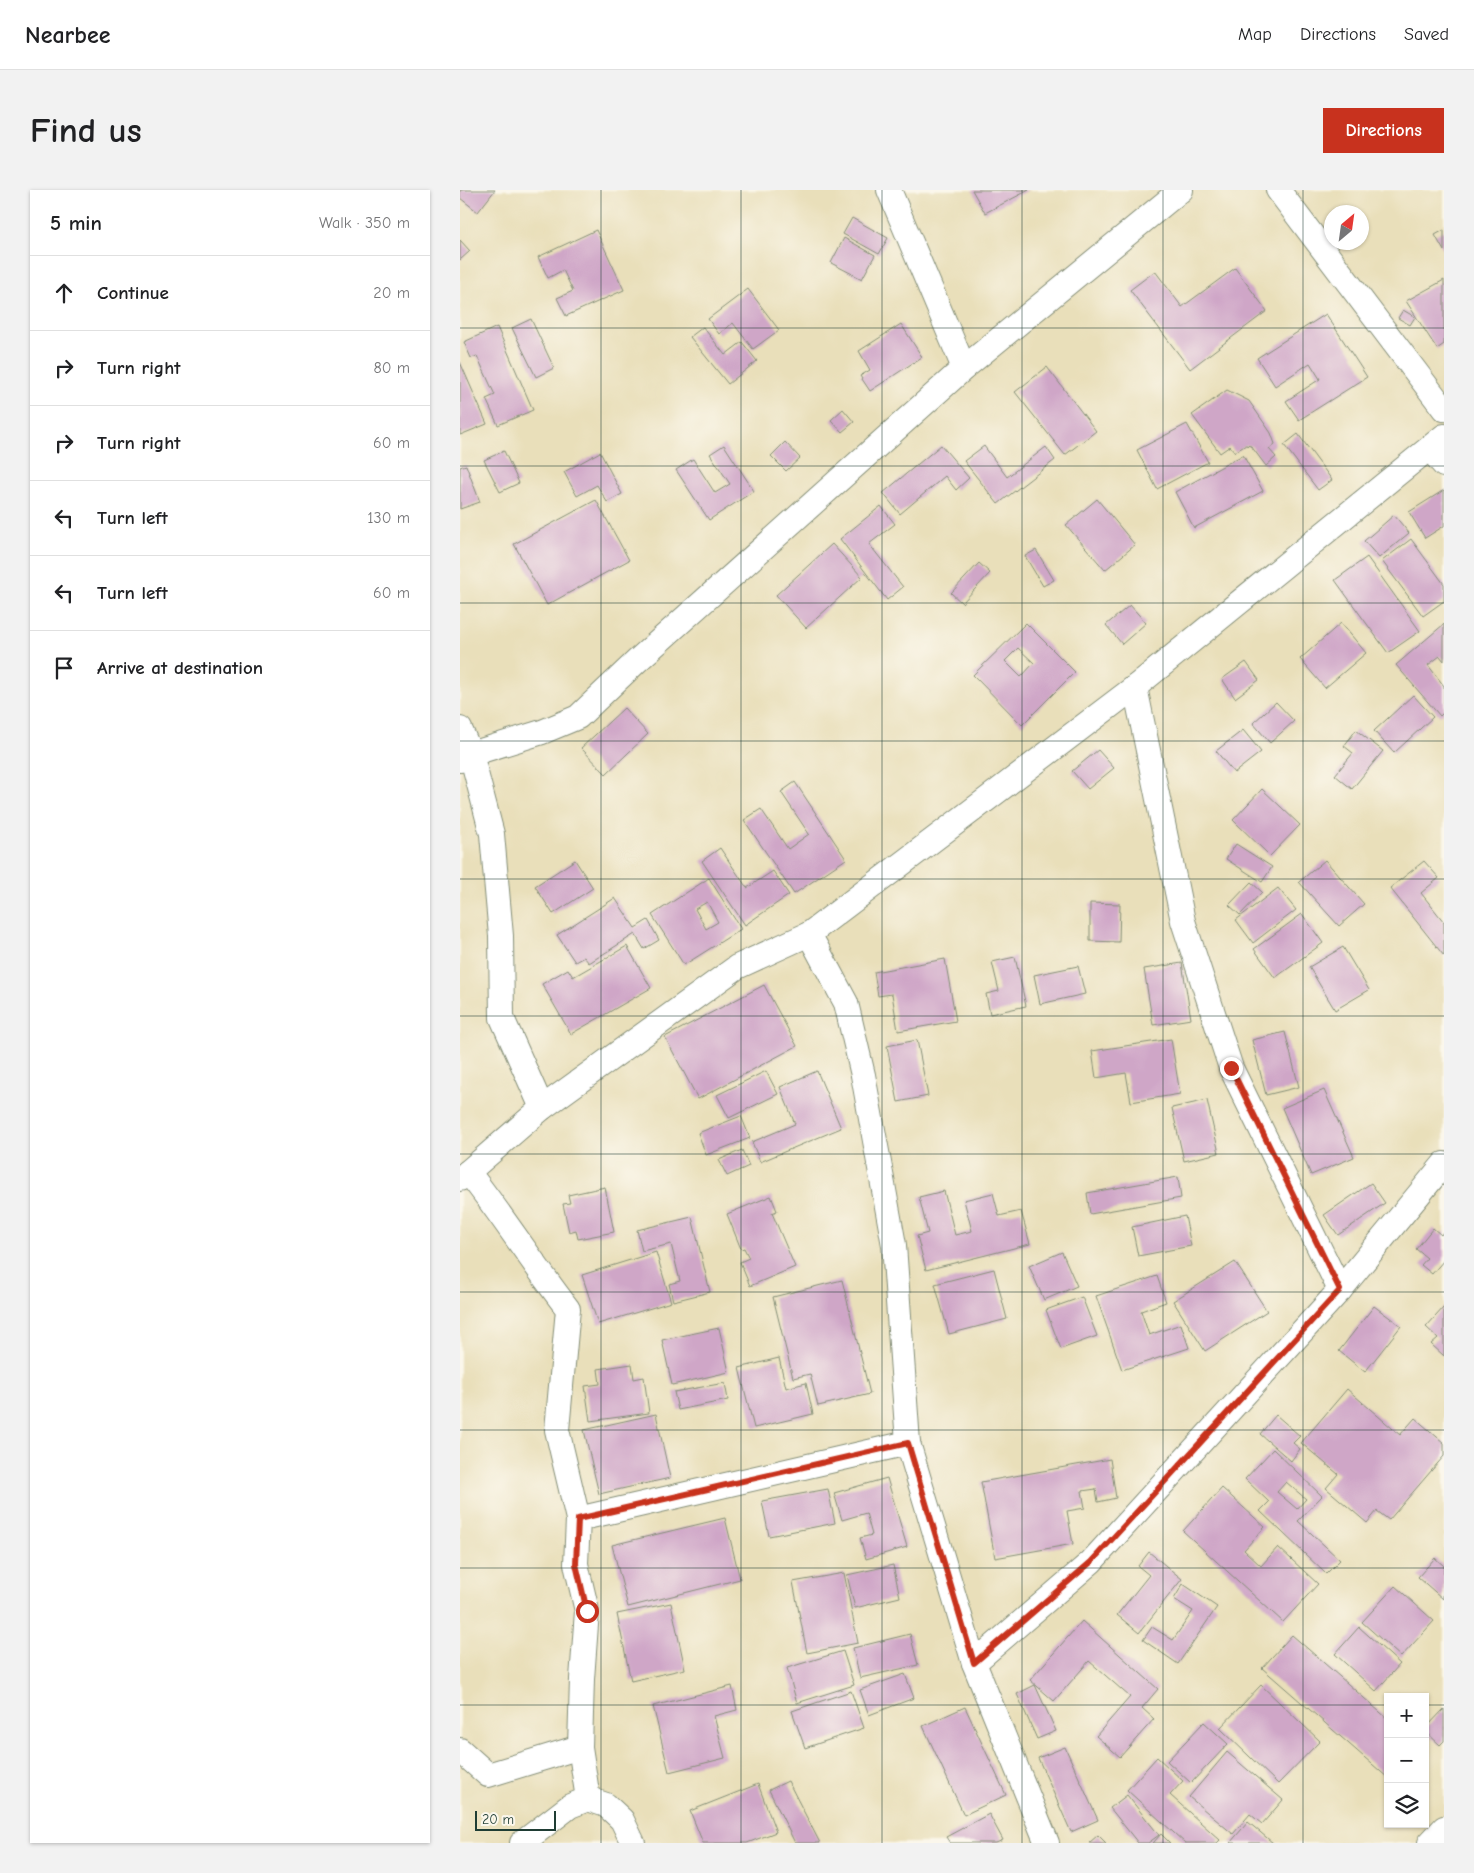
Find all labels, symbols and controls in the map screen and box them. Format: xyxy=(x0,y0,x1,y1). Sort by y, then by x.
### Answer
text: Nearbee xyxy=(25,21,110,49)
text: Map xyxy=(1238,24,1272,45)
text: Directions xyxy=(1300,24,1376,45)
text: Saved xyxy=(1404,24,1449,45)
button: Directions xyxy=(1323,108,1444,153)
text: Find us xyxy=(30,110,142,151)
north arrow xyxy=(1324,205,1369,250)
text: 5 min xyxy=(50,211,102,235)
text: Walk · 350 m xyxy=(319,214,410,232)
icon: ahead xyxy=(50,279,78,307)
text: Continue xyxy=(97,282,169,304)
text: 20 m xyxy=(373,284,410,302)
icon: right xyxy=(50,354,78,382)
text: Turn right xyxy=(97,357,181,379)
text: 80 m xyxy=(373,359,410,377)
icon: right xyxy=(50,429,78,457)
text: Turn right xyxy=(97,432,181,454)
text: 60 m xyxy=(373,434,410,452)
icon: left xyxy=(50,504,78,532)
text: Turn left xyxy=(97,507,168,529)
text: 130 m xyxy=(367,509,410,527)
icon: left xyxy=(50,579,78,607)
text: Turn left xyxy=(97,582,168,604)
text: 60 m xyxy=(373,584,410,602)
icon: arrive xyxy=(50,654,78,682)
text: Arrive at destination xyxy=(97,657,263,679)
route end xyxy=(1220,1057,1243,1080)
route start xyxy=(576,1600,599,1623)
map controls xyxy=(1384,1693,1429,1828)
button: + xyxy=(1384,1693,1429,1738)
button: − xyxy=(1384,1738,1429,1783)
button: layers xyxy=(1384,1783,1429,1828)
scale bar xyxy=(475,1808,556,1831)
text: 20 m xyxy=(482,1811,514,1828)

